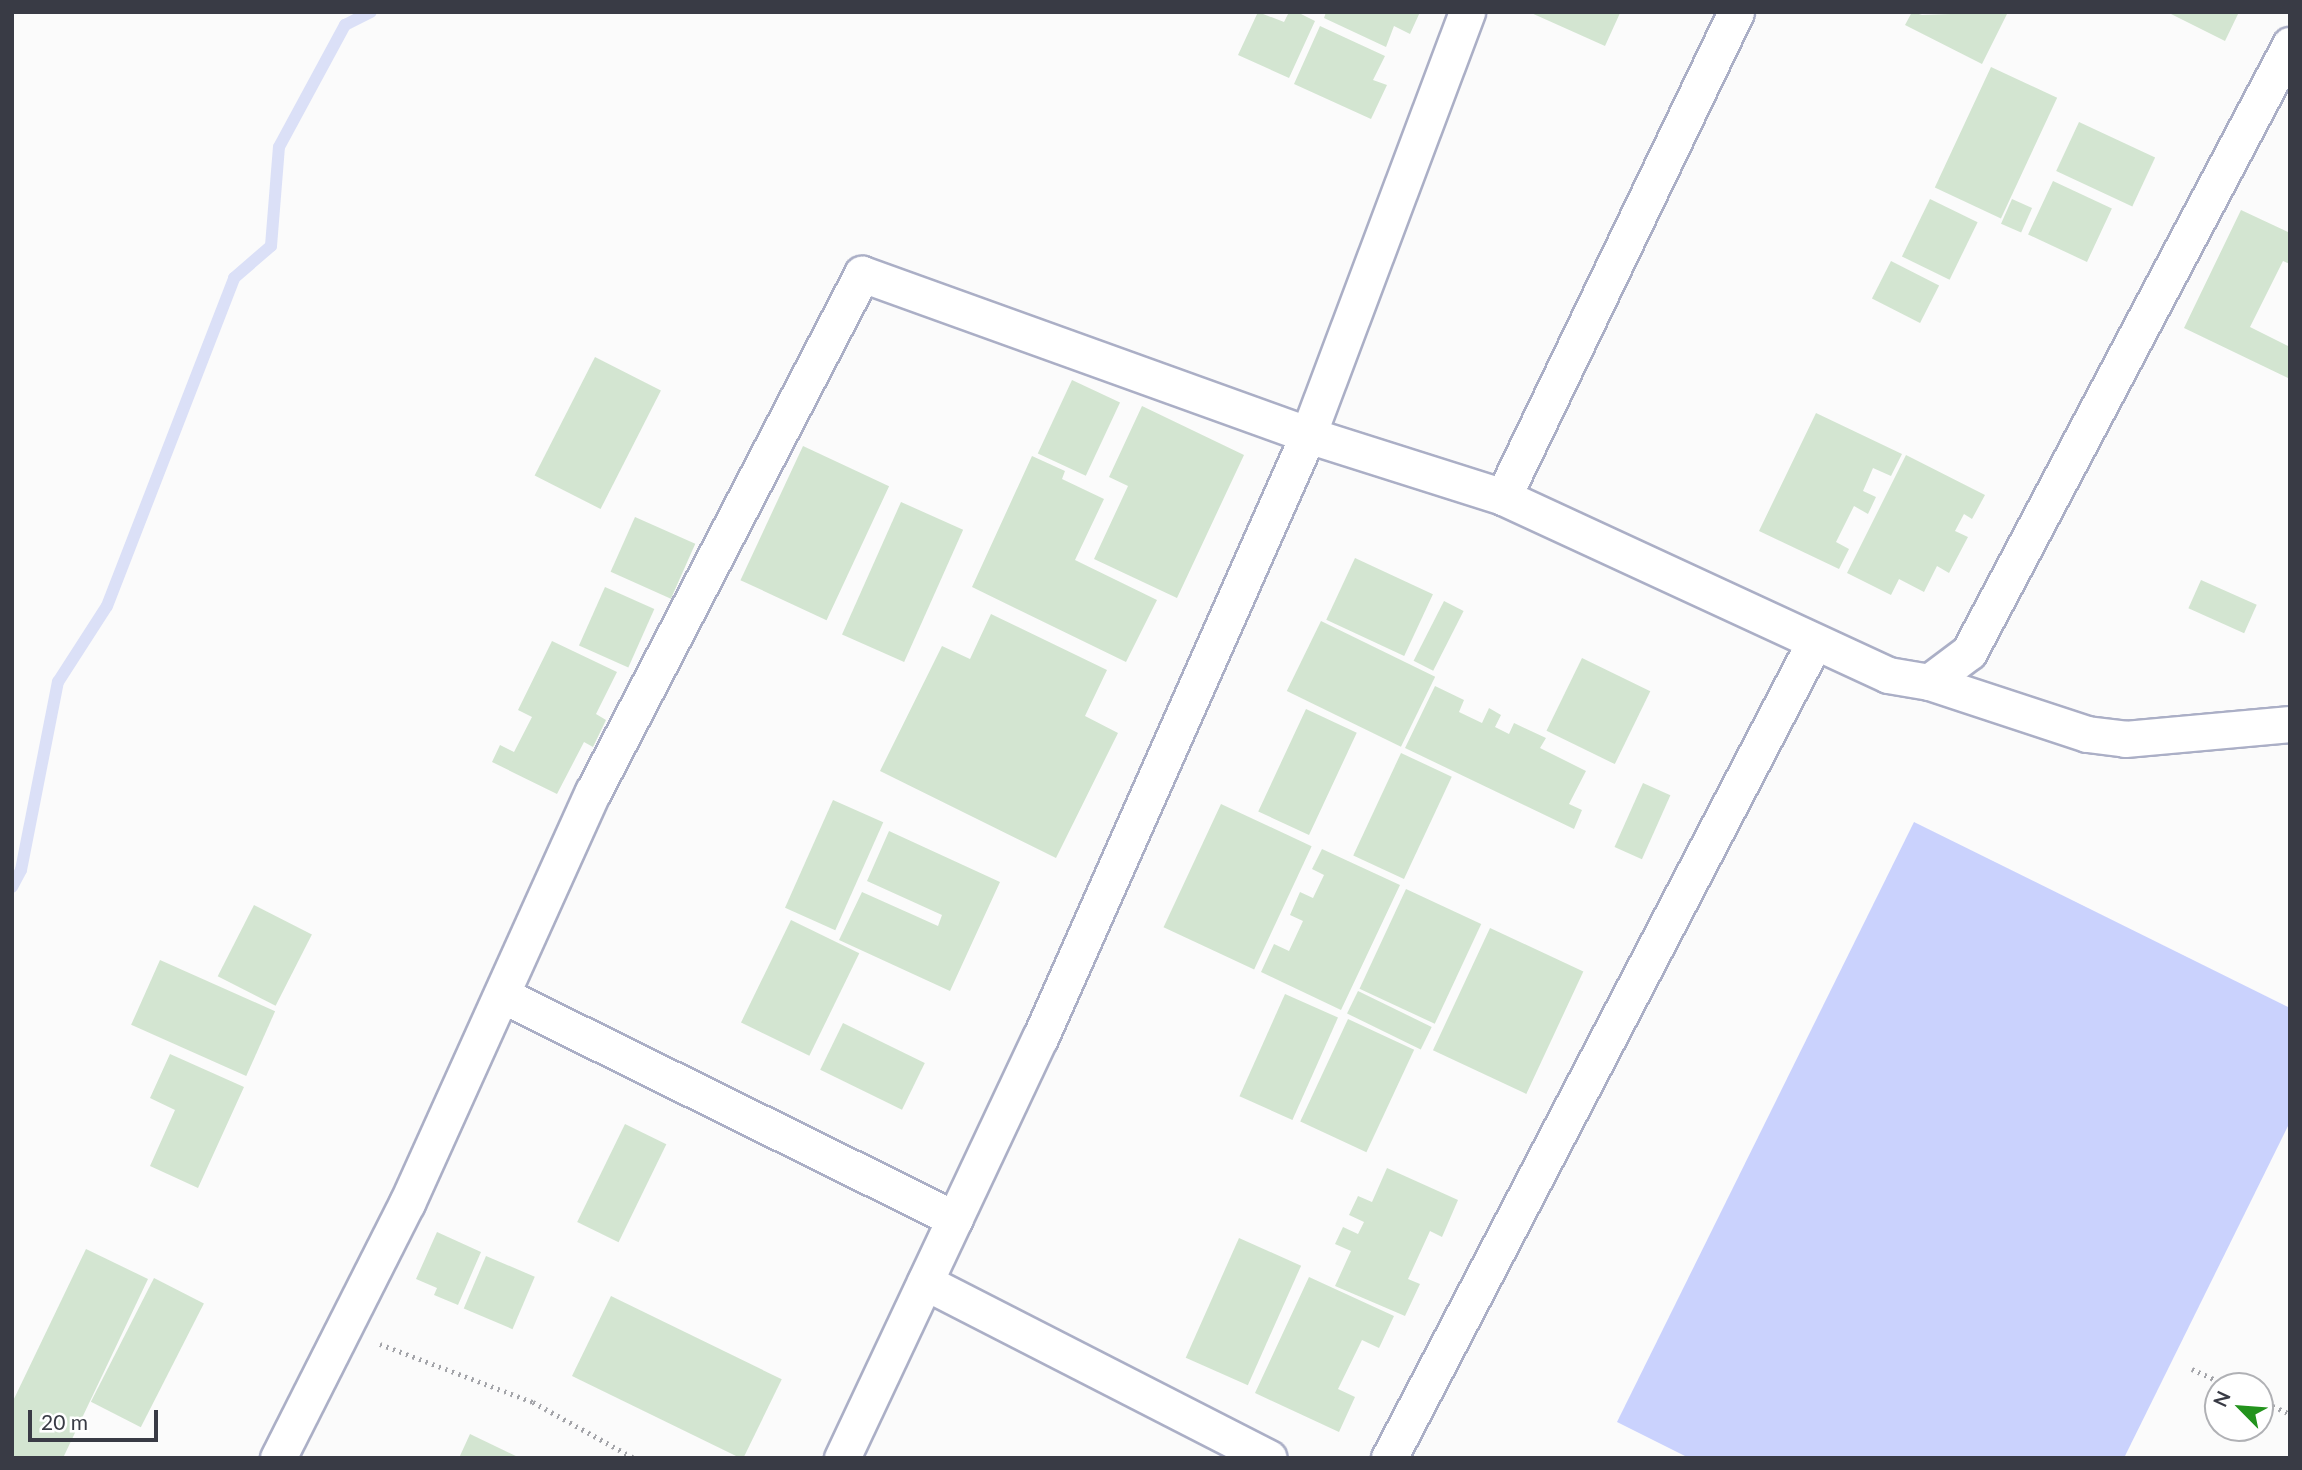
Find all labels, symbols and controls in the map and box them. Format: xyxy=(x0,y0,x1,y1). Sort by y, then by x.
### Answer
north arrow xyxy=(2204,1372,2274,1442)
text: N xyxy=(2208,1387,2235,1410)
scale bar xyxy=(32,1396,161,1440)
text: 20 m xyxy=(41,1409,88,1434)

